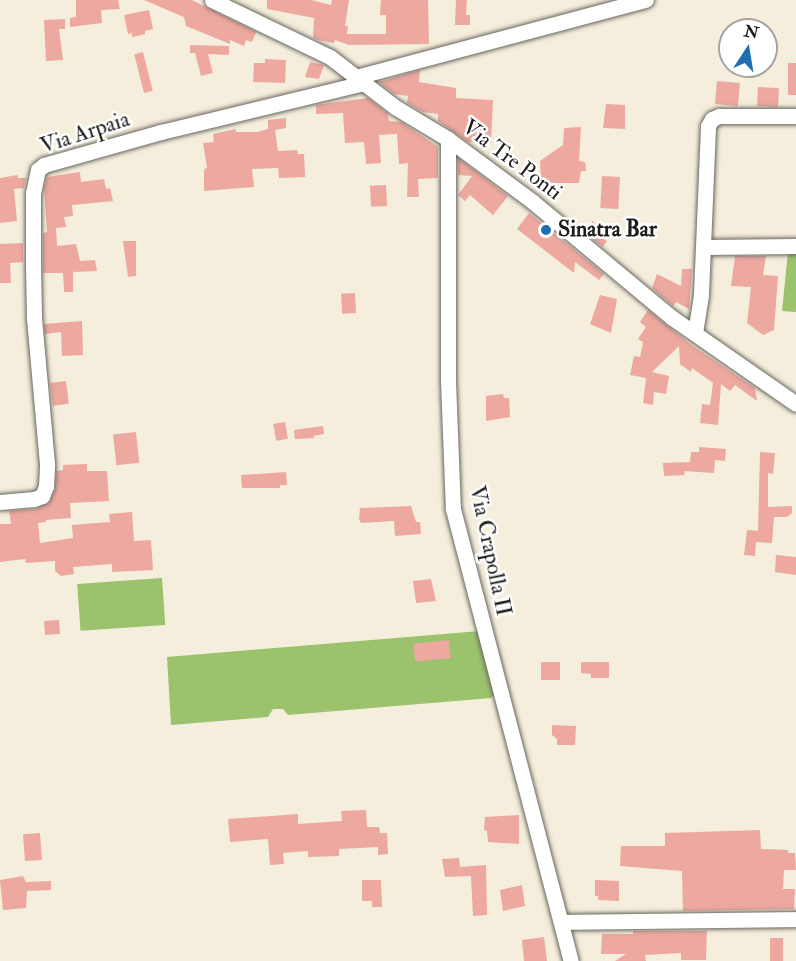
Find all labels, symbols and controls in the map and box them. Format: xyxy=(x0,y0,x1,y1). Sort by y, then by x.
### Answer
north arrow xyxy=(718,18,778,78)
text: N xyxy=(742,21,760,44)
street label: Via Arpaia xyxy=(37,106,133,160)
street label: Via Tre Ponti xyxy=(457,114,567,206)
place label: Sinatra Bar xyxy=(558,217,657,243)
marker: Sinatra Bar xyxy=(539,223,553,237)
street label: Via Crapolla II xyxy=(463,483,517,619)

